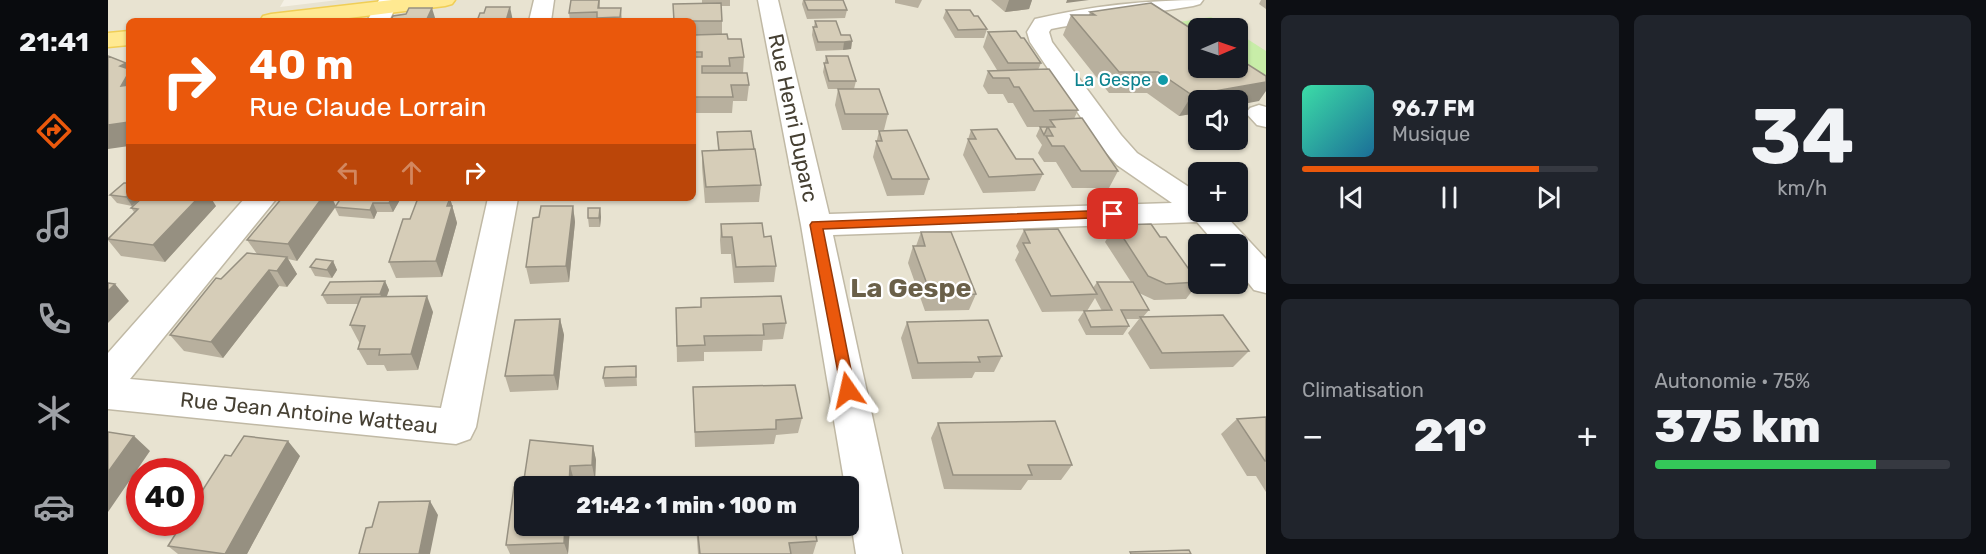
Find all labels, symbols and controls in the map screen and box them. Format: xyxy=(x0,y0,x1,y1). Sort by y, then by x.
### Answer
north arrow xyxy=(1188,18,1248,78)
map controls xyxy=(1188,18,1248,294)
text: 21:41 xyxy=(19,26,89,58)
street label: Rue Henri Duparc xyxy=(763,31,824,204)
text: 40 m xyxy=(249,40,354,90)
icon: right xyxy=(150,42,228,120)
place label: La Gespe xyxy=(1074,69,1151,91)
marker: La Gespe xyxy=(1156,73,1170,87)
button: sound xyxy=(1188,90,1248,150)
text: 34 xyxy=(1750,90,1855,183)
text: Rue Claude Lorrain xyxy=(249,91,487,123)
text: 96.7 FM xyxy=(1392,95,1475,122)
icon: directions xyxy=(33,110,75,152)
text: Musique xyxy=(1392,122,1470,146)
icon: left xyxy=(332,156,365,189)
icon: ahead xyxy=(395,156,428,189)
icon: right xyxy=(458,156,491,189)
button: + xyxy=(1188,162,1248,222)
text: km/h xyxy=(1777,176,1827,200)
icon: previous xyxy=(1335,181,1368,214)
icon: pause xyxy=(1433,181,1466,214)
icon: next xyxy=(1532,181,1565,214)
pin xyxy=(1087,188,1138,239)
icon: arrive xyxy=(1096,197,1129,230)
icon: music xyxy=(33,204,75,246)
button: − xyxy=(1188,234,1248,294)
district label: La Gespe xyxy=(850,272,972,304)
icon: phone xyxy=(33,298,75,340)
position arrow xyxy=(816,358,880,422)
text: Autonomie · 75% xyxy=(1655,369,1810,393)
text: Climatisation xyxy=(1302,378,1424,402)
street label: Rue Jean Antoine Watteau xyxy=(179,387,439,438)
icon: climate xyxy=(33,392,75,434)
text: 375 km xyxy=(1655,400,1821,453)
text: 21° xyxy=(1414,409,1487,462)
text: − xyxy=(1302,416,1323,455)
text: + xyxy=(1577,416,1597,455)
speed limit sign: 40 xyxy=(126,458,204,536)
icon: car xyxy=(33,486,75,528)
text: 21:42 · 1 min · 100 m xyxy=(576,492,797,519)

